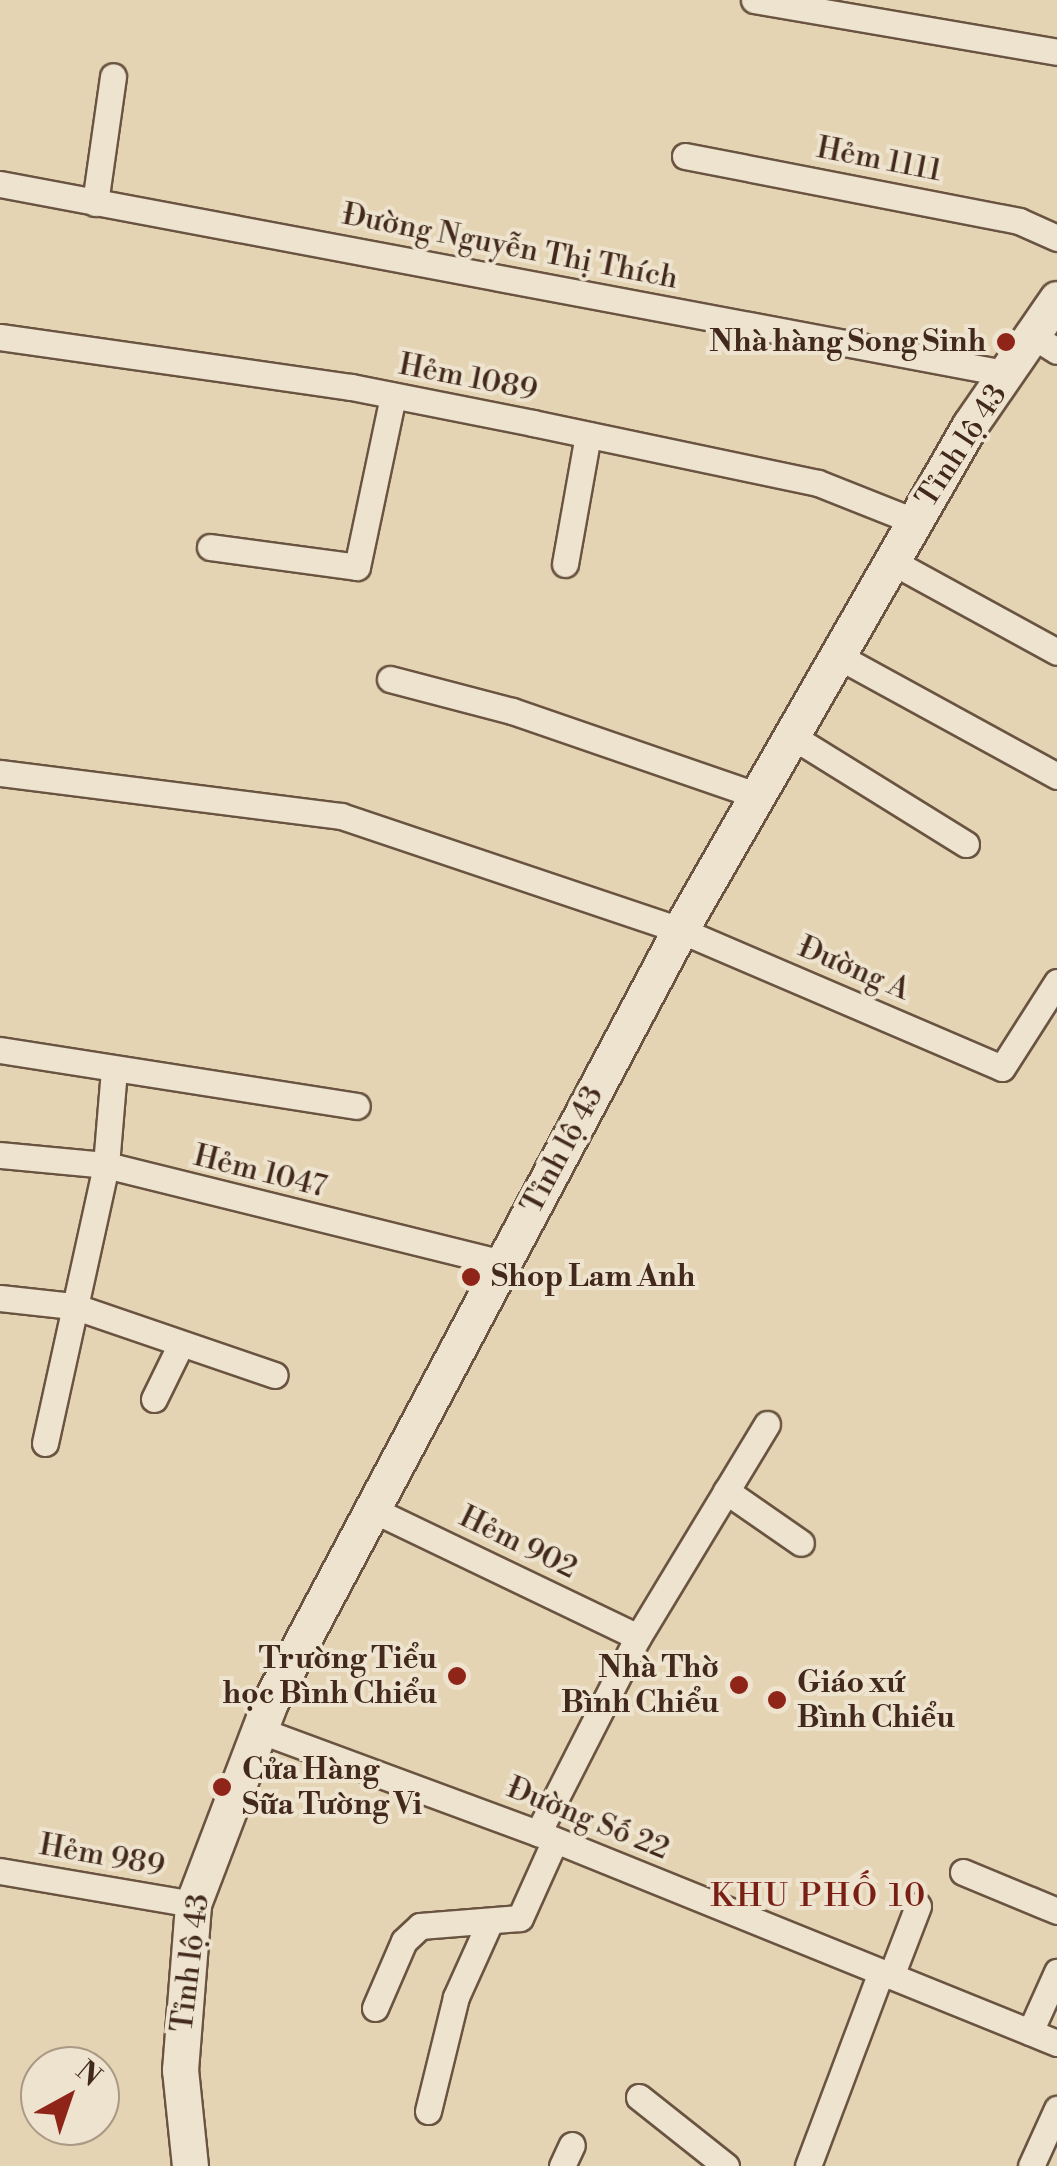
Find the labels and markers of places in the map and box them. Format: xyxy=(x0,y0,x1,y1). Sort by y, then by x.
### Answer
place label: Nhà hàng Song Sinh xyxy=(709,324,986,360)
marker: Nhà hàng Song Sinh xyxy=(995,331,1017,353)
place label: Shop Lam Anh xyxy=(491,1259,695,1295)
marker: Shop Lam Anh xyxy=(460,1266,482,1288)
place label: Trường Tiểu học Bình Chiểu xyxy=(223,1641,437,1712)
place label: Nhà Thờ Bình Chiểu xyxy=(561,1650,719,1720)
marker: Trường Tiểu học Bình Chiểu xyxy=(446,1665,468,1687)
place label: Giáo xứ Bình Chiểu xyxy=(797,1665,955,1736)
marker: Nhà Thờ Bình Chiểu xyxy=(728,1674,750,1696)
marker: Giáo xứ Bình Chiểu xyxy=(766,1689,788,1711)
place label: Cửa Hàng Sữa Tường Vi xyxy=(242,1752,422,1822)
marker: Cửa Hàng Sữa Tường Vi xyxy=(211,1776,233,1798)

